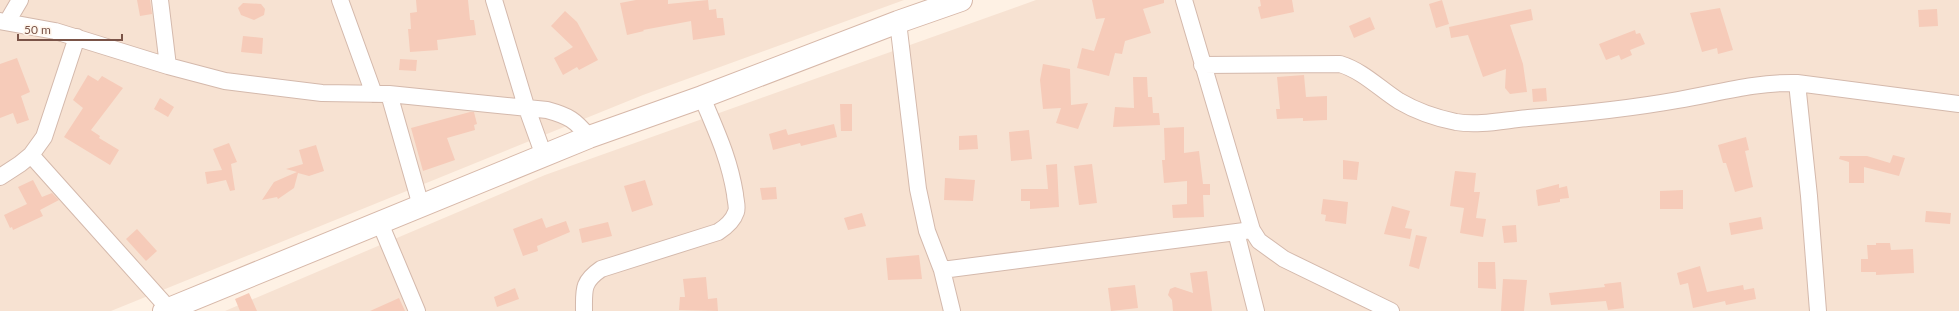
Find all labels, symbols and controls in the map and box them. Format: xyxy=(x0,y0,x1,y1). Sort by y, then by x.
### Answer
scale bar xyxy=(18,16,122,42)
text: 50 m xyxy=(24,22,51,37)

